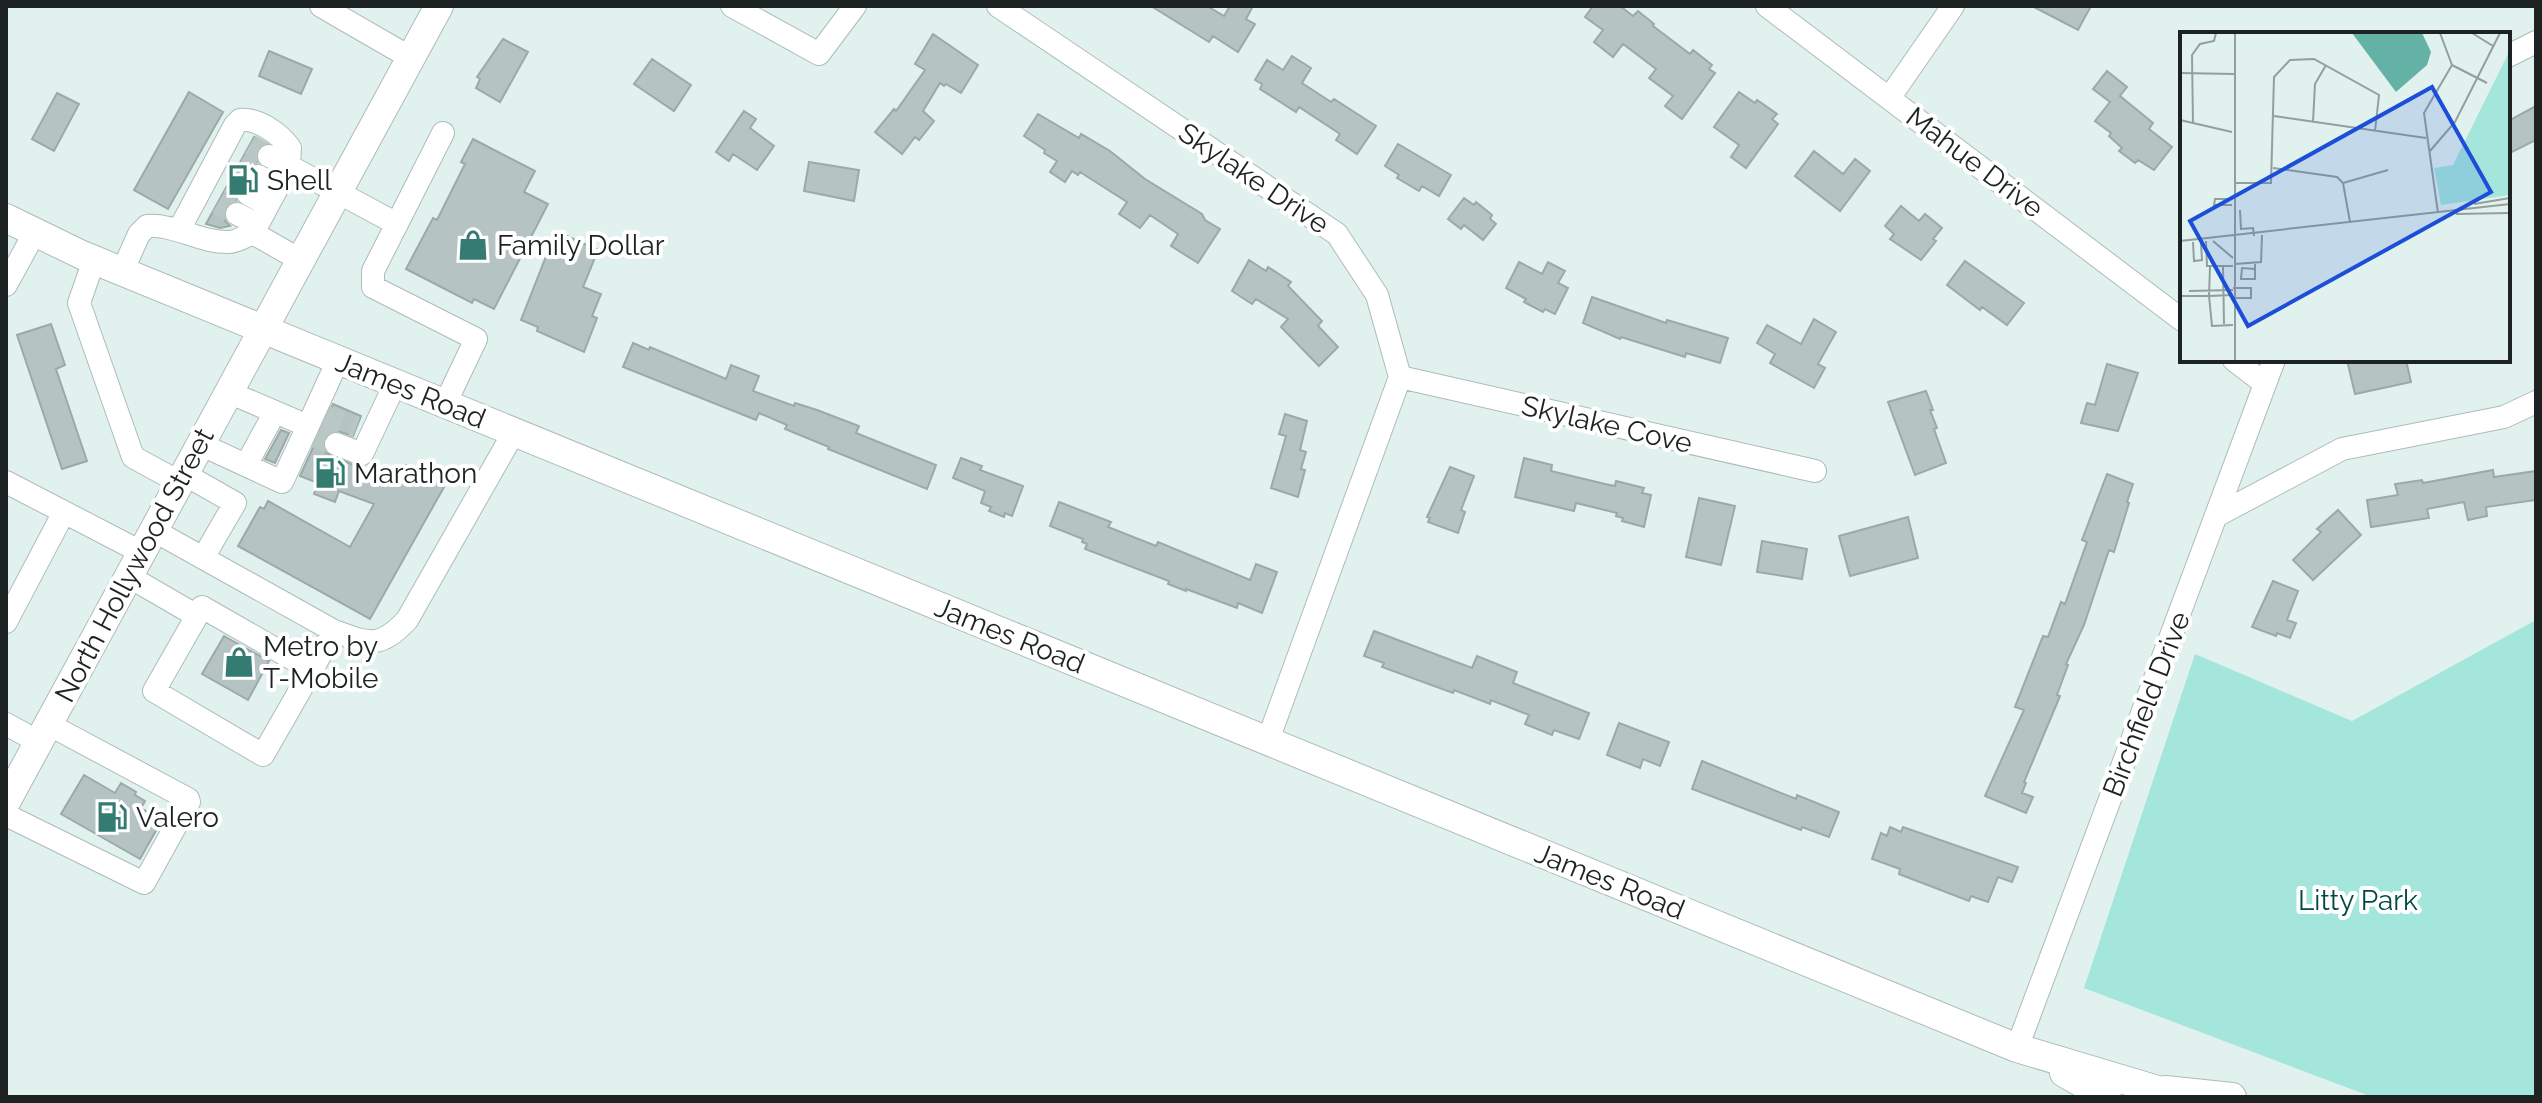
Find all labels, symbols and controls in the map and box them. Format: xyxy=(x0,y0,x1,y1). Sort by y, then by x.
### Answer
inset map xyxy=(2180,32,2510,362)
street label: Mahue Drive xyxy=(1900,100,2050,225)
street label: Skylake Drive xyxy=(1172,116,1335,241)
fuel station icon: Shell xyxy=(226,163,260,197)
place label: Shell xyxy=(267,164,332,197)
shop icon: Family Dollar xyxy=(456,228,490,262)
place label: Family Dollar xyxy=(497,229,665,262)
street label: James Road xyxy=(331,345,490,435)
street label: Skylake Cove xyxy=(1519,389,1695,460)
street label: North Hollywood Street xyxy=(48,422,221,708)
fuel station icon: Marathon xyxy=(313,456,347,490)
place label: Marathon xyxy=(354,457,477,490)
street label: James Road xyxy=(930,590,1089,680)
street label: Birchfield Drive xyxy=(2096,607,2197,801)
place label: Metro by T-Mobile xyxy=(263,630,379,695)
shop icon: Metro by T-Mobile xyxy=(222,645,256,679)
fuel station icon: Valero xyxy=(95,800,129,834)
place label: Valero xyxy=(136,801,219,834)
street label: James Road xyxy=(1530,836,1689,926)
park label: Litty Park xyxy=(2298,884,2418,917)

